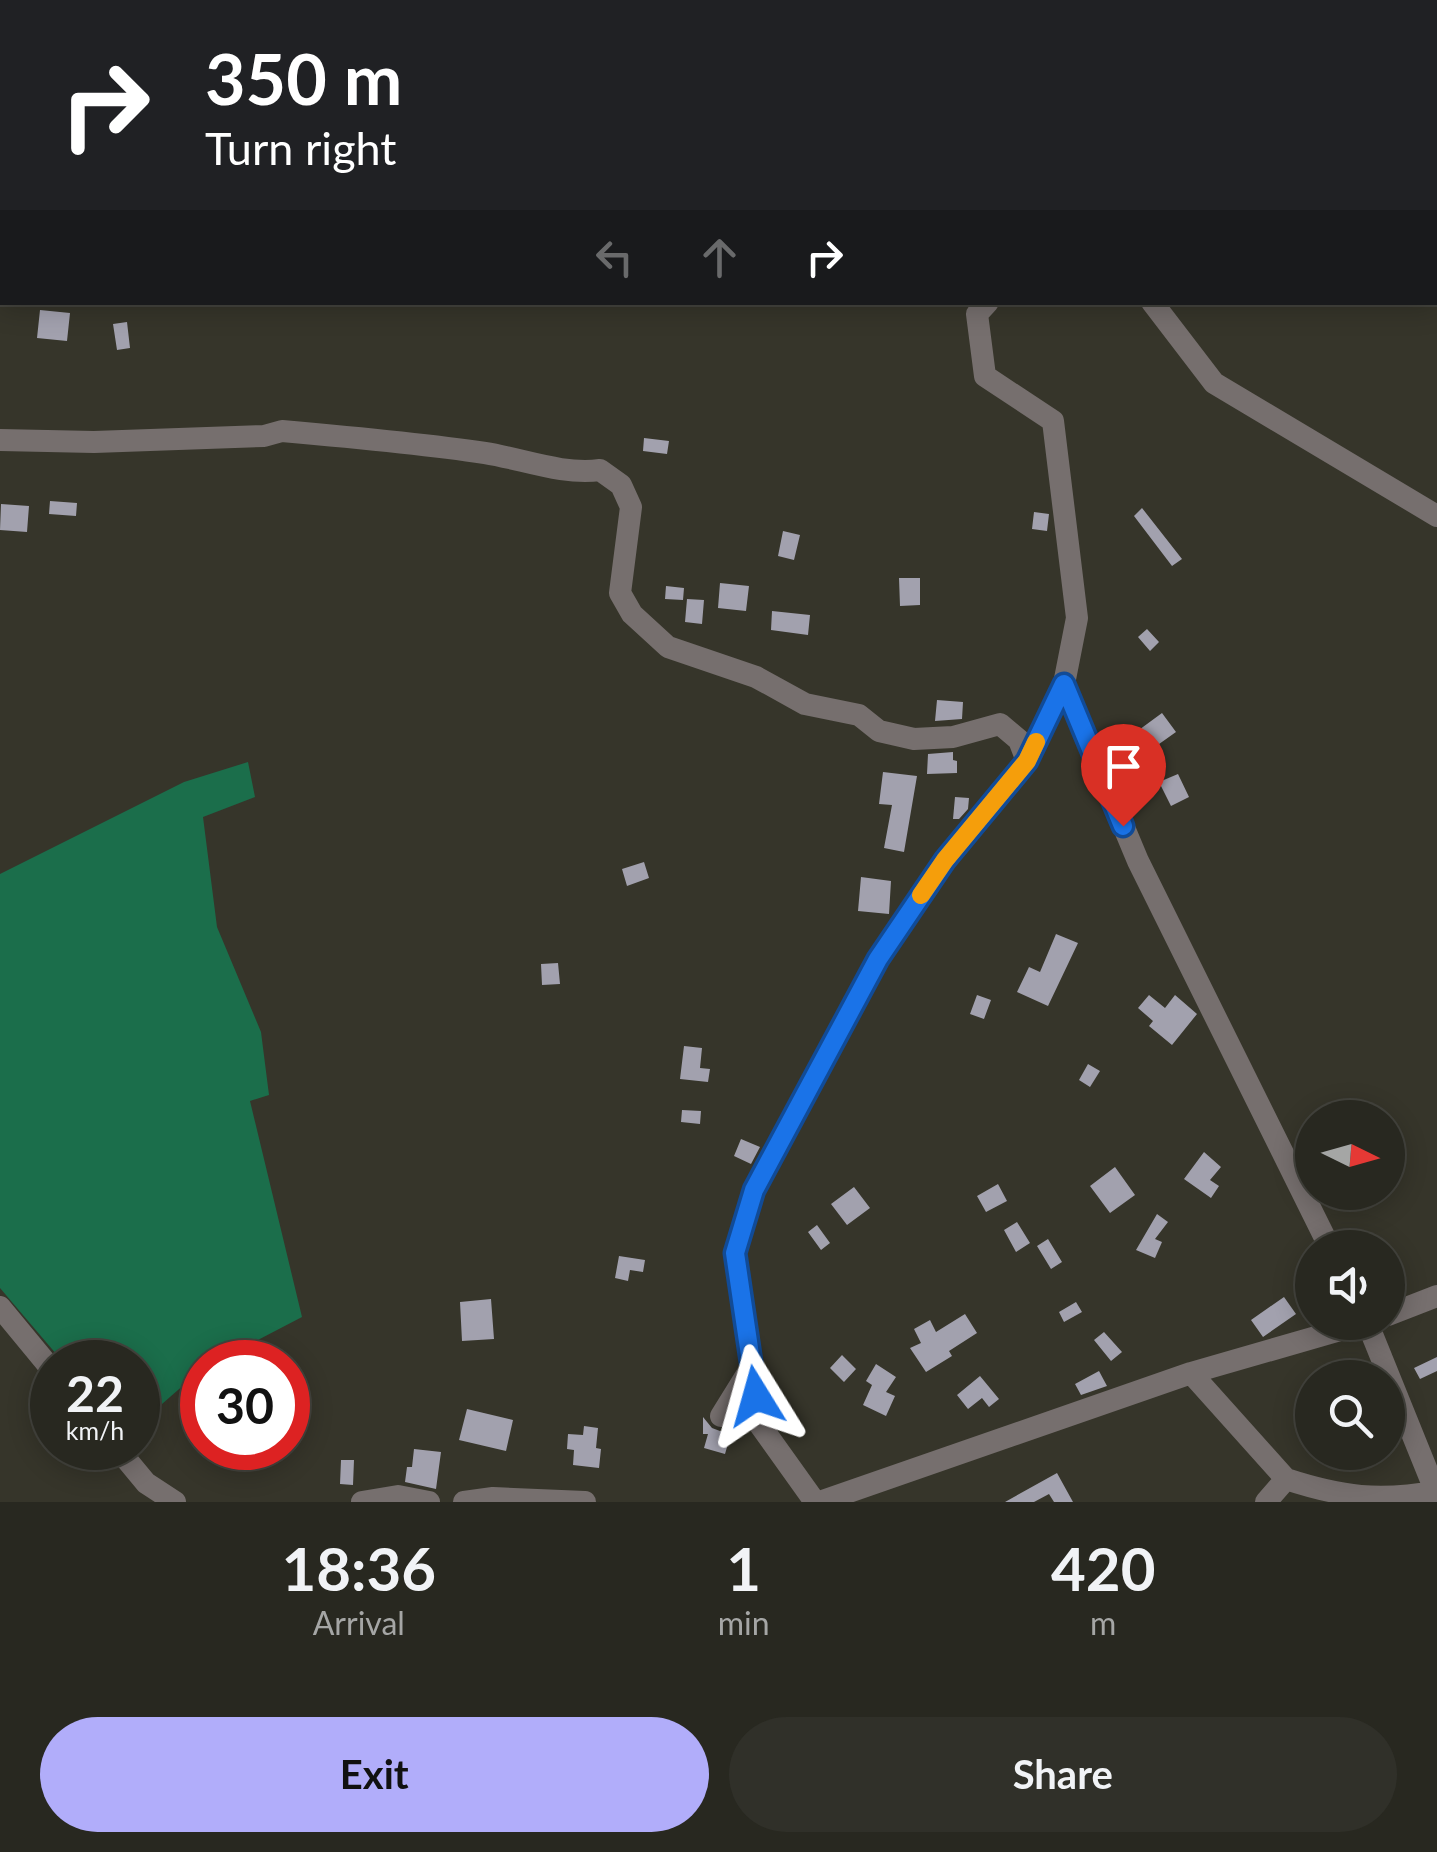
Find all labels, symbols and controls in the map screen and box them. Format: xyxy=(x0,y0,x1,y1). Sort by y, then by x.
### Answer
text: 350 m xyxy=(205,36,402,120)
icon: right xyxy=(40,40,170,170)
text: Turn right xyxy=(205,121,396,175)
icon: left xyxy=(587,230,642,285)
icon: ahead xyxy=(692,230,747,285)
icon: right xyxy=(797,230,852,285)
pin xyxy=(1081,724,1166,827)
icon: arrive xyxy=(1096,739,1151,794)
north arrow xyxy=(1295,1100,1405,1210)
map controls xyxy=(1295,1100,1405,1470)
button: sound xyxy=(1295,1230,1405,1340)
speed limit sign: 30 xyxy=(180,1340,310,1470)
position arrow xyxy=(704,1344,808,1448)
button: search xyxy=(1295,1360,1405,1470)
text: 22 xyxy=(66,1363,124,1423)
text: km/h xyxy=(66,1415,124,1445)
text: 18:36 xyxy=(282,1532,436,1604)
text: 1 xyxy=(726,1532,761,1604)
text: 420 xyxy=(1051,1532,1155,1604)
text: Arrival xyxy=(313,1603,405,1642)
text: min xyxy=(718,1603,770,1642)
text: m xyxy=(1090,1603,1116,1642)
button: Exit xyxy=(40,1717,709,1832)
button: Share xyxy=(729,1717,1397,1832)

